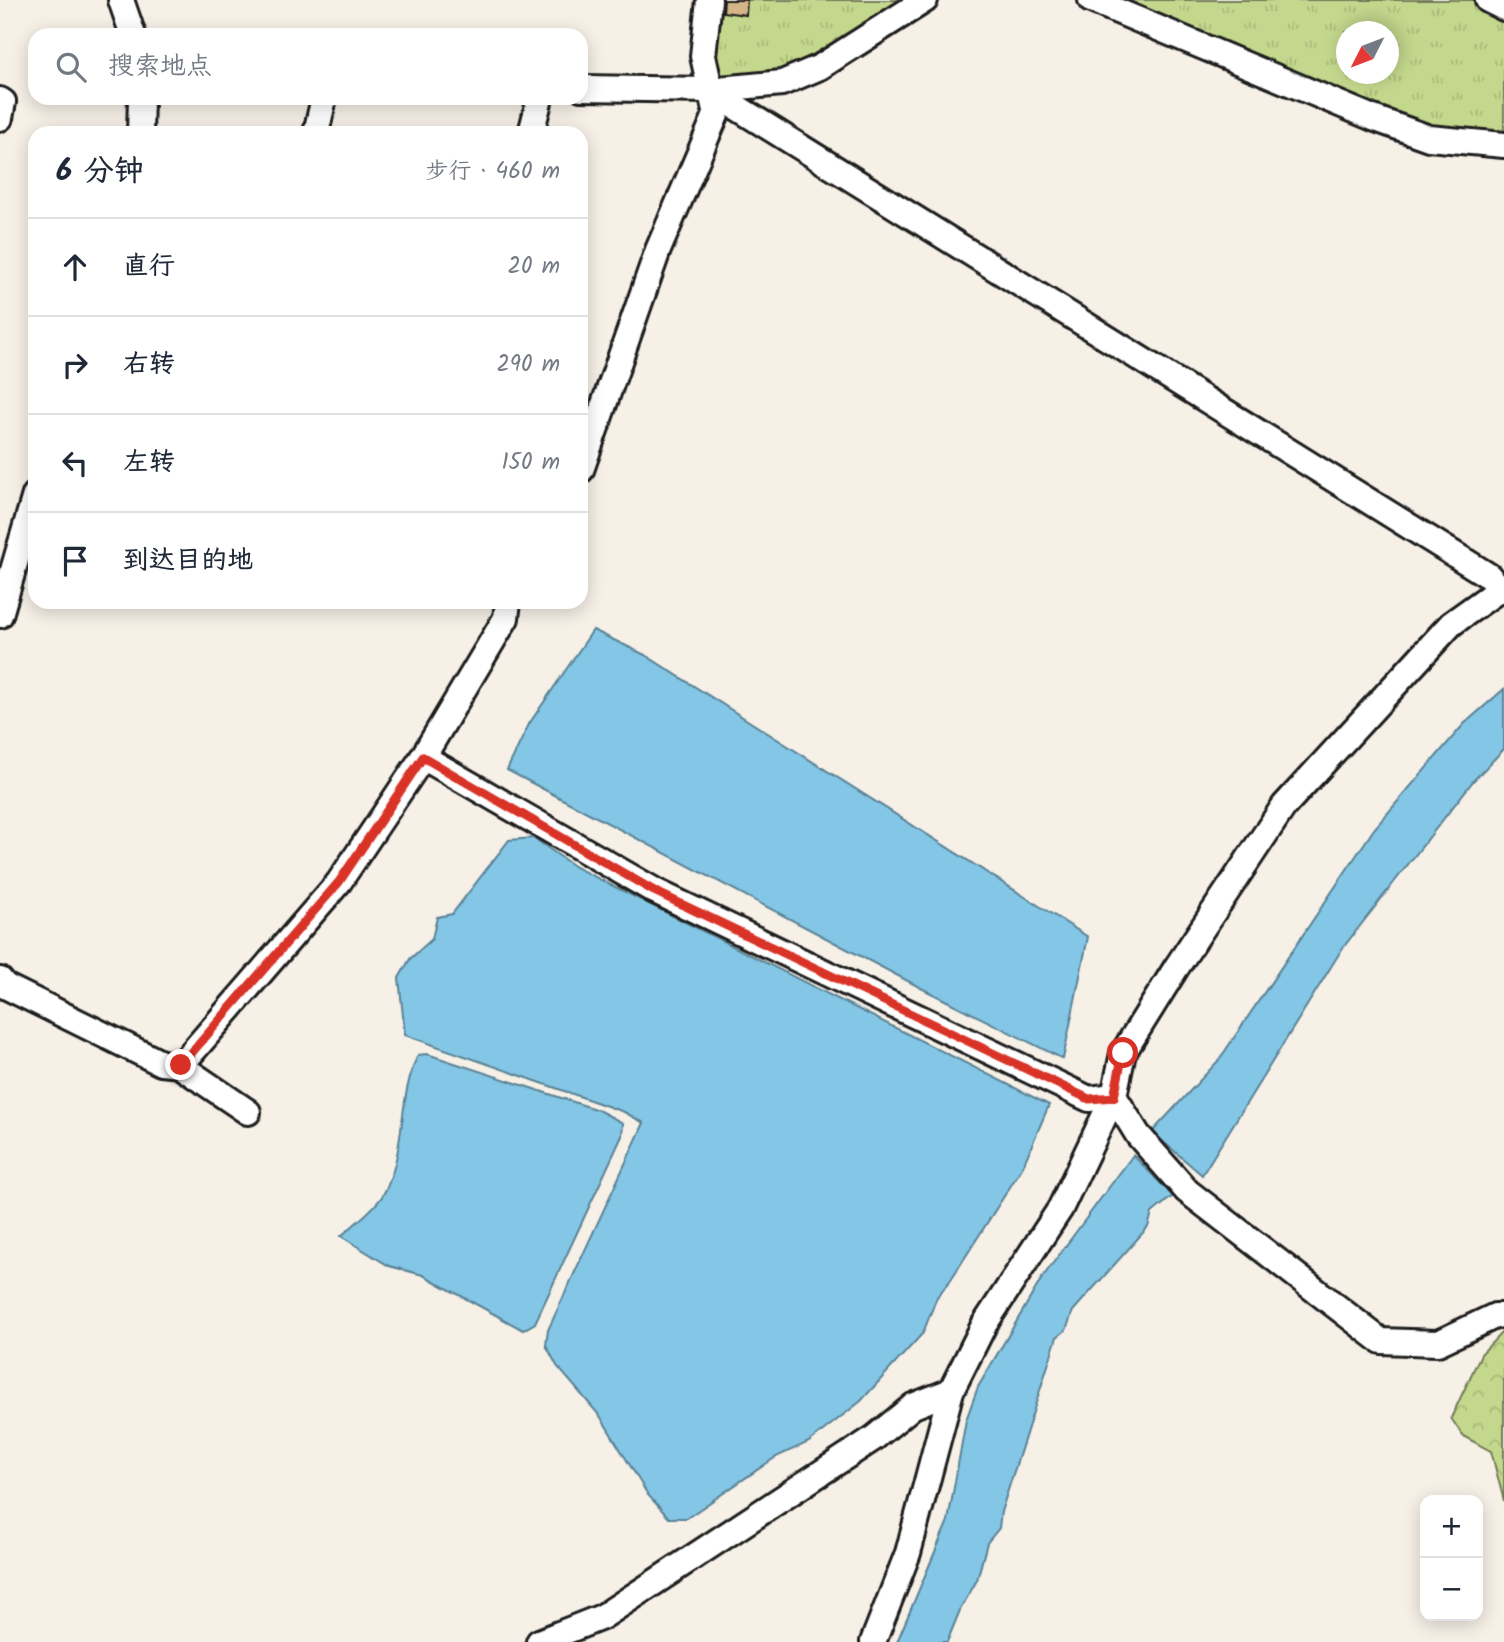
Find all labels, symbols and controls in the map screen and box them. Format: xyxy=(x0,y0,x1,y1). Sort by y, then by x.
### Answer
north arrow xyxy=(1336,21,1399,84)
search box xyxy=(28,28,588,105)
text: 搜索地点 xyxy=(108,46,212,88)
icon: search xyxy=(52,48,90,86)
text: 6 分钟 xyxy=(56,148,144,196)
text: 步行 · 460 m xyxy=(426,154,560,190)
text: 直行 xyxy=(123,246,175,288)
icon: ahead xyxy=(56,248,94,286)
text: 20 m xyxy=(508,249,560,285)
text: 右转 xyxy=(123,344,175,386)
icon: right xyxy=(56,346,94,384)
text: 290 m xyxy=(496,347,560,383)
text: 左转 xyxy=(123,442,175,484)
icon: left xyxy=(56,444,94,482)
text: 150 m xyxy=(501,445,560,481)
text: 到达目的地 xyxy=(123,540,253,582)
icon: arrive xyxy=(56,542,94,580)
route start xyxy=(1107,1037,1138,1068)
route end xyxy=(165,1049,196,1080)
map controls xyxy=(1420,1495,1483,1621)
button: + xyxy=(1420,1495,1483,1558)
button: − xyxy=(1420,1558,1483,1621)

